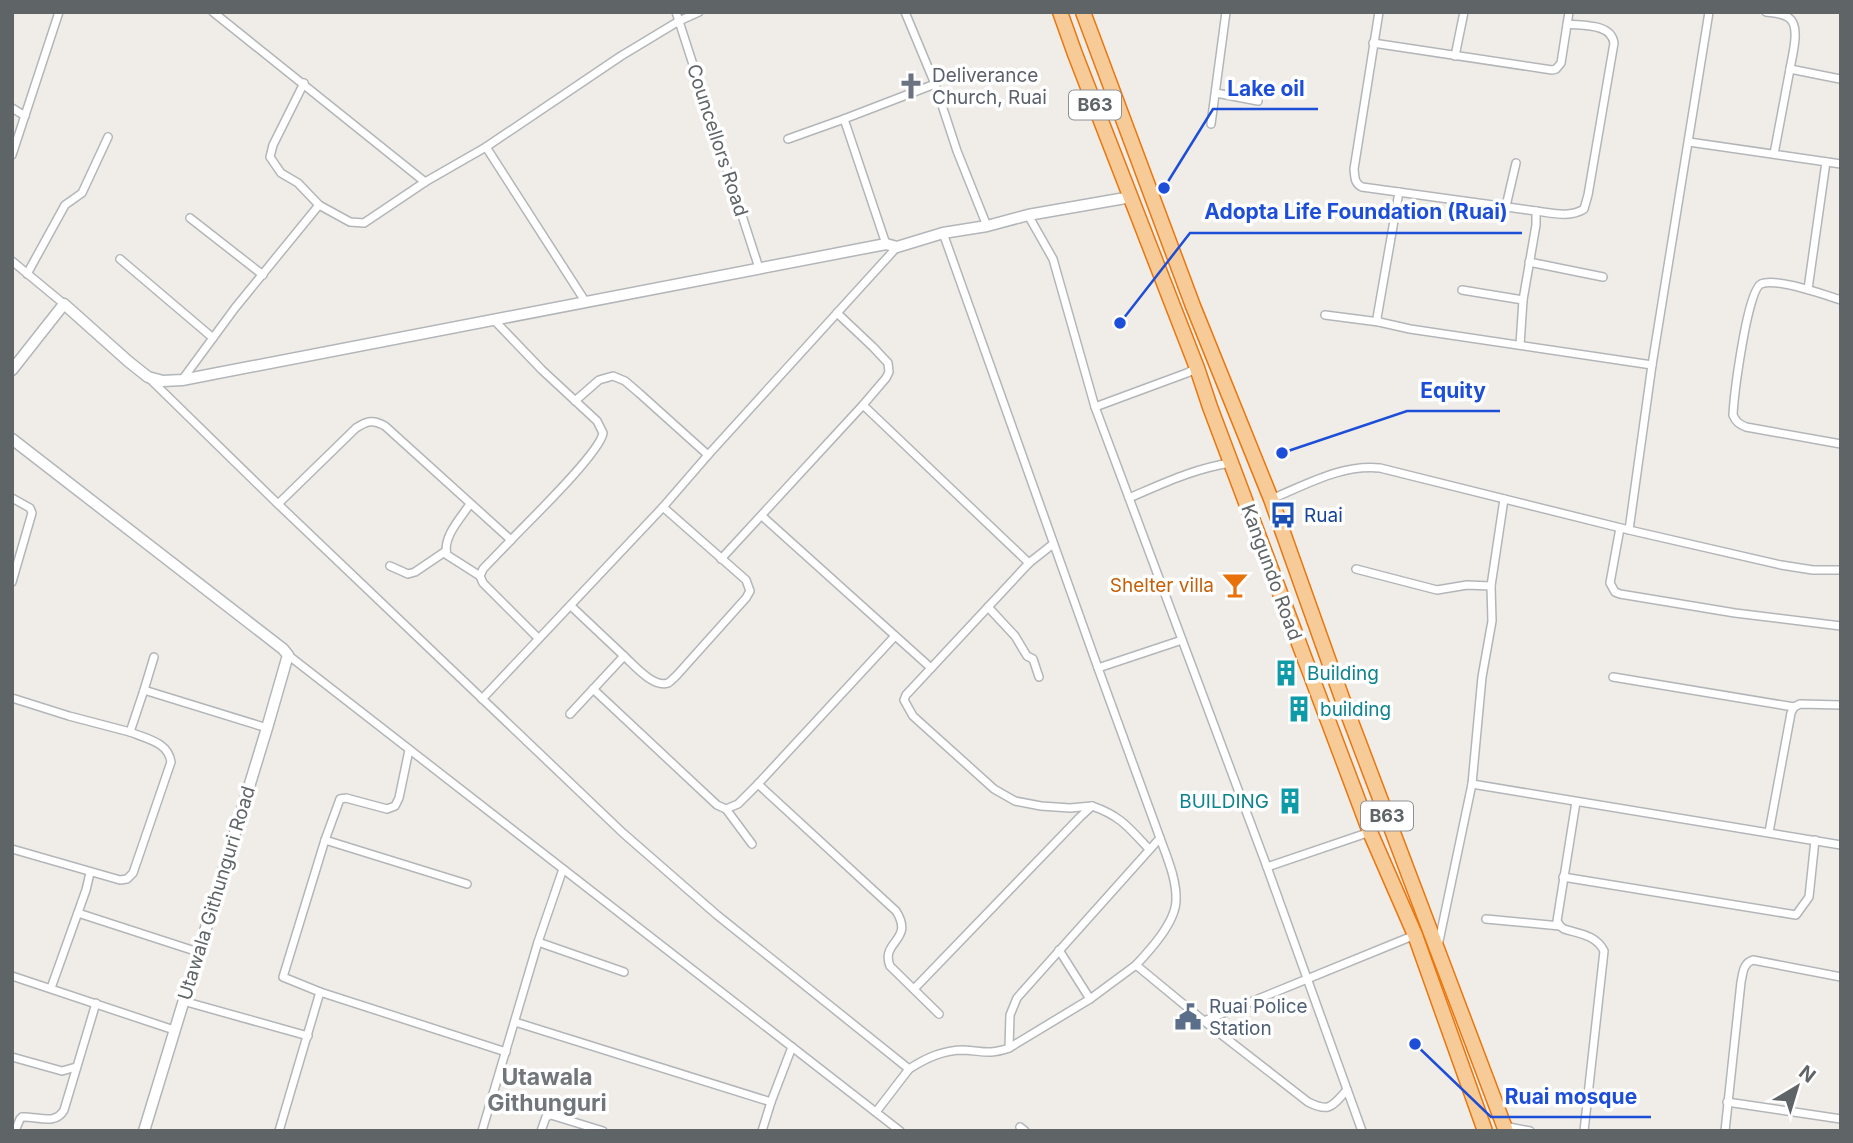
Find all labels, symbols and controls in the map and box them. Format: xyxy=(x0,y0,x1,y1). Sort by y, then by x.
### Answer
street label: Councellors Road xyxy=(682,61,753,219)
place label: Deliverance Church, Ruai xyxy=(932,64,1047,109)
callout: Lake oil xyxy=(1213,67,1318,109)
church icon: Deliverance Church, Ruai xyxy=(896,71,926,101)
text: Lake oil xyxy=(1227,76,1305,101)
road number: B63 xyxy=(1069,90,1121,120)
callout: Adopta Life Foundation (Ruai) xyxy=(1190,191,1522,233)
text: Adopta Life Foundation (Ruai) xyxy=(1204,199,1508,224)
callout: Equity xyxy=(1407,369,1500,411)
text: Equity xyxy=(1420,378,1486,403)
bus stop icon: Ruai xyxy=(1268,500,1298,530)
street label: Kangundo Road xyxy=(1236,501,1307,643)
place label: Ruai xyxy=(1304,504,1343,527)
bar icon: Shelter villa xyxy=(1220,570,1250,600)
place label: Shelter villa xyxy=(1110,574,1214,597)
building icon: Building xyxy=(1271,658,1301,688)
place label: Building xyxy=(1307,662,1379,685)
building icon: building xyxy=(1284,694,1314,724)
place label: building xyxy=(1320,698,1391,721)
street label: Utawala Githunguri Road xyxy=(173,783,260,1003)
building icon: BUILDING xyxy=(1275,786,1305,816)
place label: BUILDING xyxy=(1179,790,1269,813)
road number: B63 xyxy=(1361,802,1413,830)
place label: Ruai Police Station xyxy=(1209,995,1308,1040)
public building icon: Ruai Police Station xyxy=(1173,1002,1203,1032)
north arrow xyxy=(1762,1052,1832,1122)
text: N xyxy=(1794,1060,1820,1088)
district label: Utawala Githunguri xyxy=(487,1063,607,1117)
callout: Ruai mosque xyxy=(1491,1075,1651,1117)
text: Ruai mosque xyxy=(1505,1084,1637,1109)

